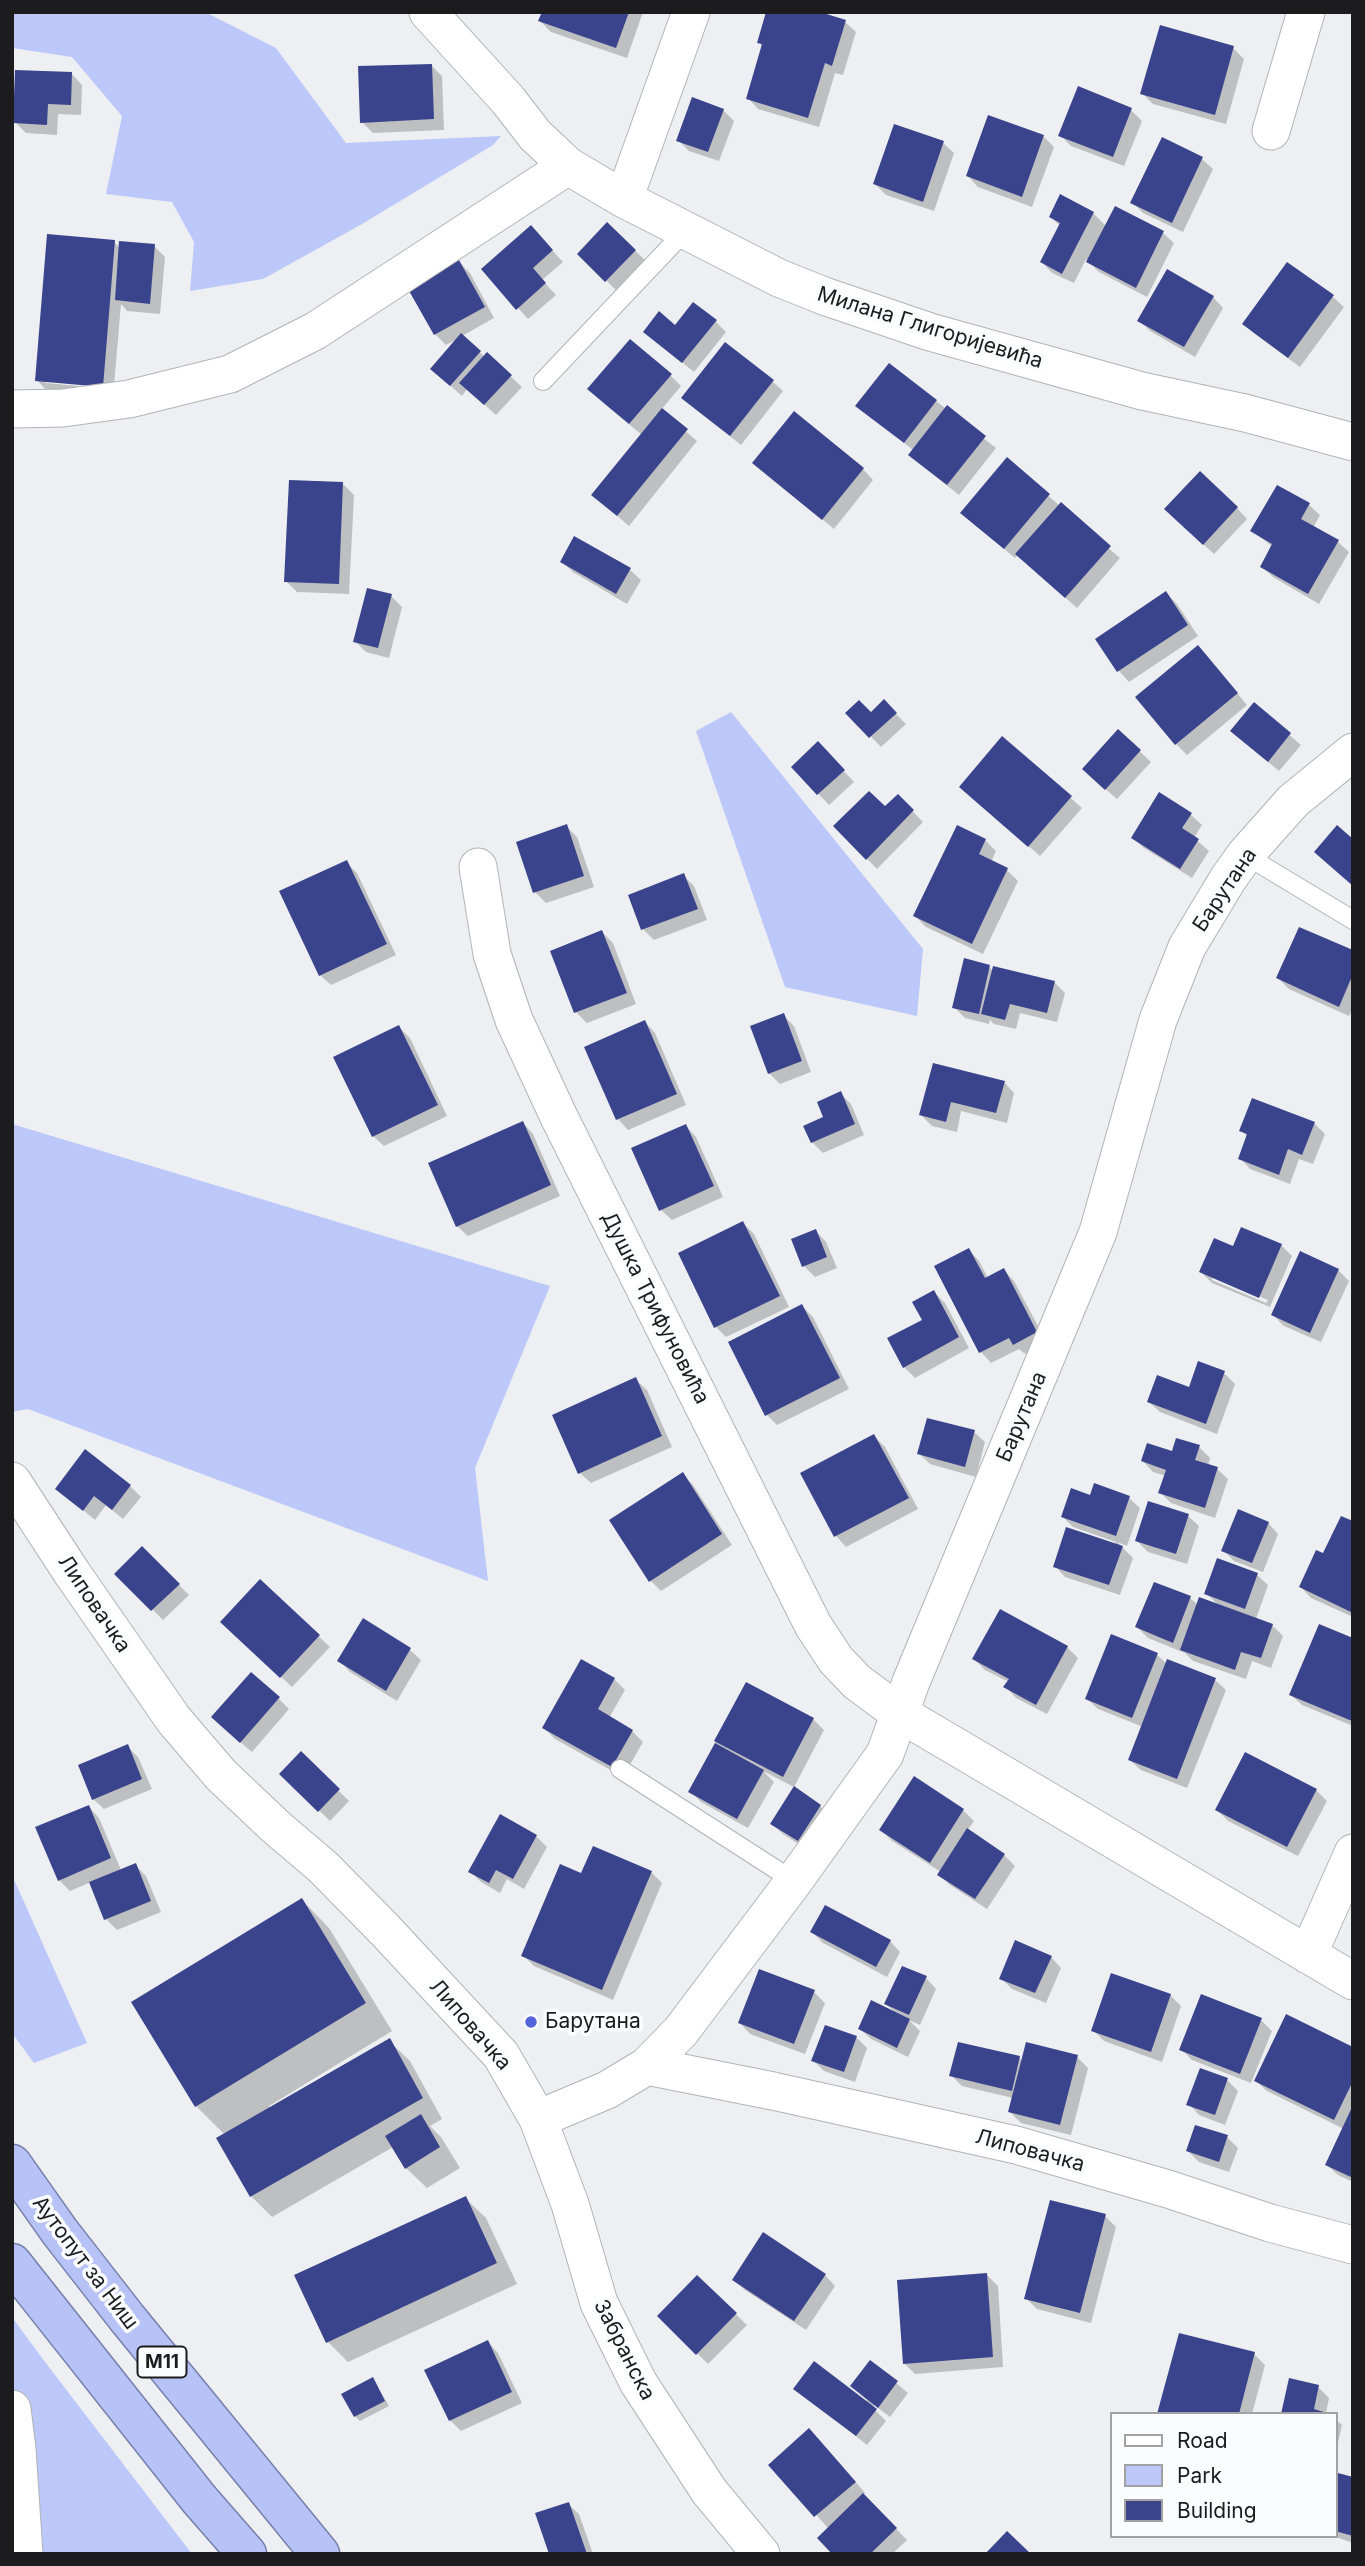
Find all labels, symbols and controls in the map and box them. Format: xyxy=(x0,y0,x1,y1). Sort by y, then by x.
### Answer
street label: Милана Глигоријевића xyxy=(814,282,1046,374)
street label: Барутана xyxy=(1188,843,1262,937)
street label: Душка Трифуновића xyxy=(596,1208,714,1408)
street label: Барутана xyxy=(992,1368,1052,1466)
street label: Липовачка xyxy=(52,1551,136,1657)
street label: Липовачка xyxy=(424,1974,516,2076)
place label: Барутана xyxy=(545,2009,641,2035)
marker: Барутана xyxy=(523,2014,539,2030)
street label: Липовачка xyxy=(973,2124,1087,2178)
street label: Аутопут за Ниш xyxy=(27,2191,143,2335)
street label: Забранска xyxy=(588,2295,660,2405)
road number: M11 xyxy=(138,2346,186,2378)
legend xyxy=(1110,2412,1337,2538)
text: Road xyxy=(1177,2428,1228,2453)
text: Park xyxy=(1177,2463,1222,2488)
text: Building xyxy=(1177,2498,1257,2523)

